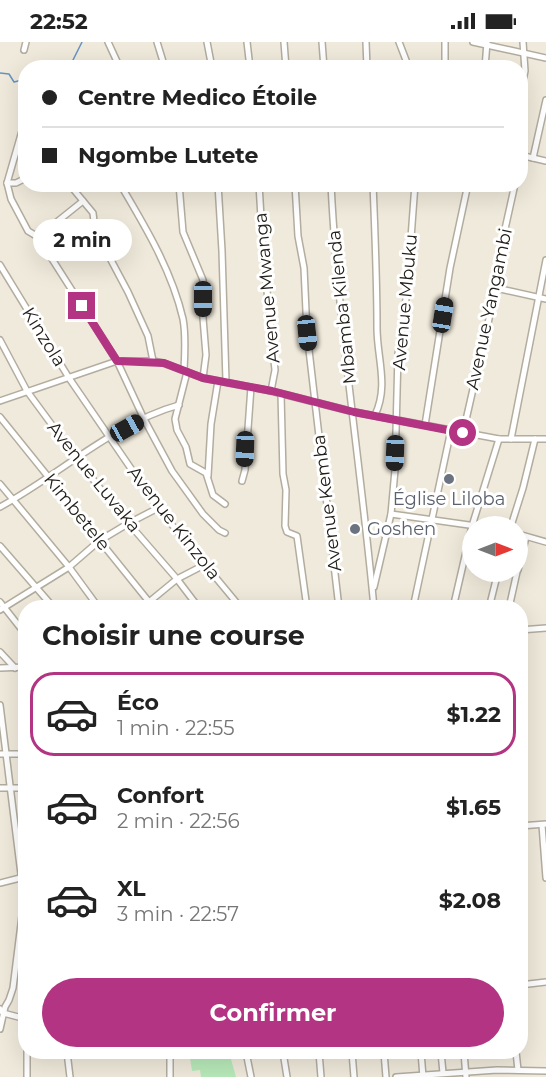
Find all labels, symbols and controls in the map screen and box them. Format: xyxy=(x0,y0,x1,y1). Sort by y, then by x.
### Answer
text: 22:52 xyxy=(30,8,88,35)
text: Centre Medico Étoile xyxy=(78,84,317,111)
text: Ngombe Lutete xyxy=(78,142,258,169)
street label: Avenue Mwanga xyxy=(249,212,285,364)
callout: 2 min xyxy=(32,219,132,261)
street label: Avenue Yangambi xyxy=(461,226,517,392)
text: 2 min xyxy=(53,228,112,252)
street label: Mbamba Kilenda xyxy=(323,229,361,385)
street label: Avenue Mbuku xyxy=(388,233,422,371)
car xyxy=(194,281,212,317)
route end xyxy=(68,292,95,319)
car xyxy=(431,296,455,334)
street label: Kinzola xyxy=(17,303,71,371)
car xyxy=(296,314,318,352)
car xyxy=(107,411,147,445)
street label: Avenue Luvaka xyxy=(43,417,145,537)
route start xyxy=(449,419,476,446)
car xyxy=(235,431,255,467)
street label: Avenue Kemba xyxy=(308,433,346,573)
car xyxy=(385,435,405,471)
street label: Avenue Kinzola xyxy=(123,462,225,584)
street label: Kimbetele xyxy=(39,469,115,555)
marker: Église Liloba xyxy=(442,472,456,486)
place label: Église Liloba xyxy=(393,488,505,510)
north arrow xyxy=(462,516,528,582)
map controls xyxy=(462,516,528,582)
place label: Goshen xyxy=(367,518,436,540)
marker: Goshen xyxy=(348,522,362,536)
text: Choisir une course xyxy=(42,619,305,652)
icon: car xyxy=(45,687,99,741)
text: Éco xyxy=(117,689,159,716)
text: $1.22 xyxy=(447,701,501,728)
text: 1 min · 22:55 xyxy=(117,716,235,740)
icon: car xyxy=(45,780,99,834)
text: Confort xyxy=(117,782,204,809)
text: $1.65 xyxy=(446,794,501,821)
text: 2 min · 22:56 xyxy=(117,809,240,833)
icon: car xyxy=(45,873,99,927)
text: XL xyxy=(117,875,146,902)
text: $2.08 xyxy=(439,887,501,914)
text: 3 min · 22:57 xyxy=(117,902,239,926)
button: Confirmer xyxy=(42,978,504,1047)

